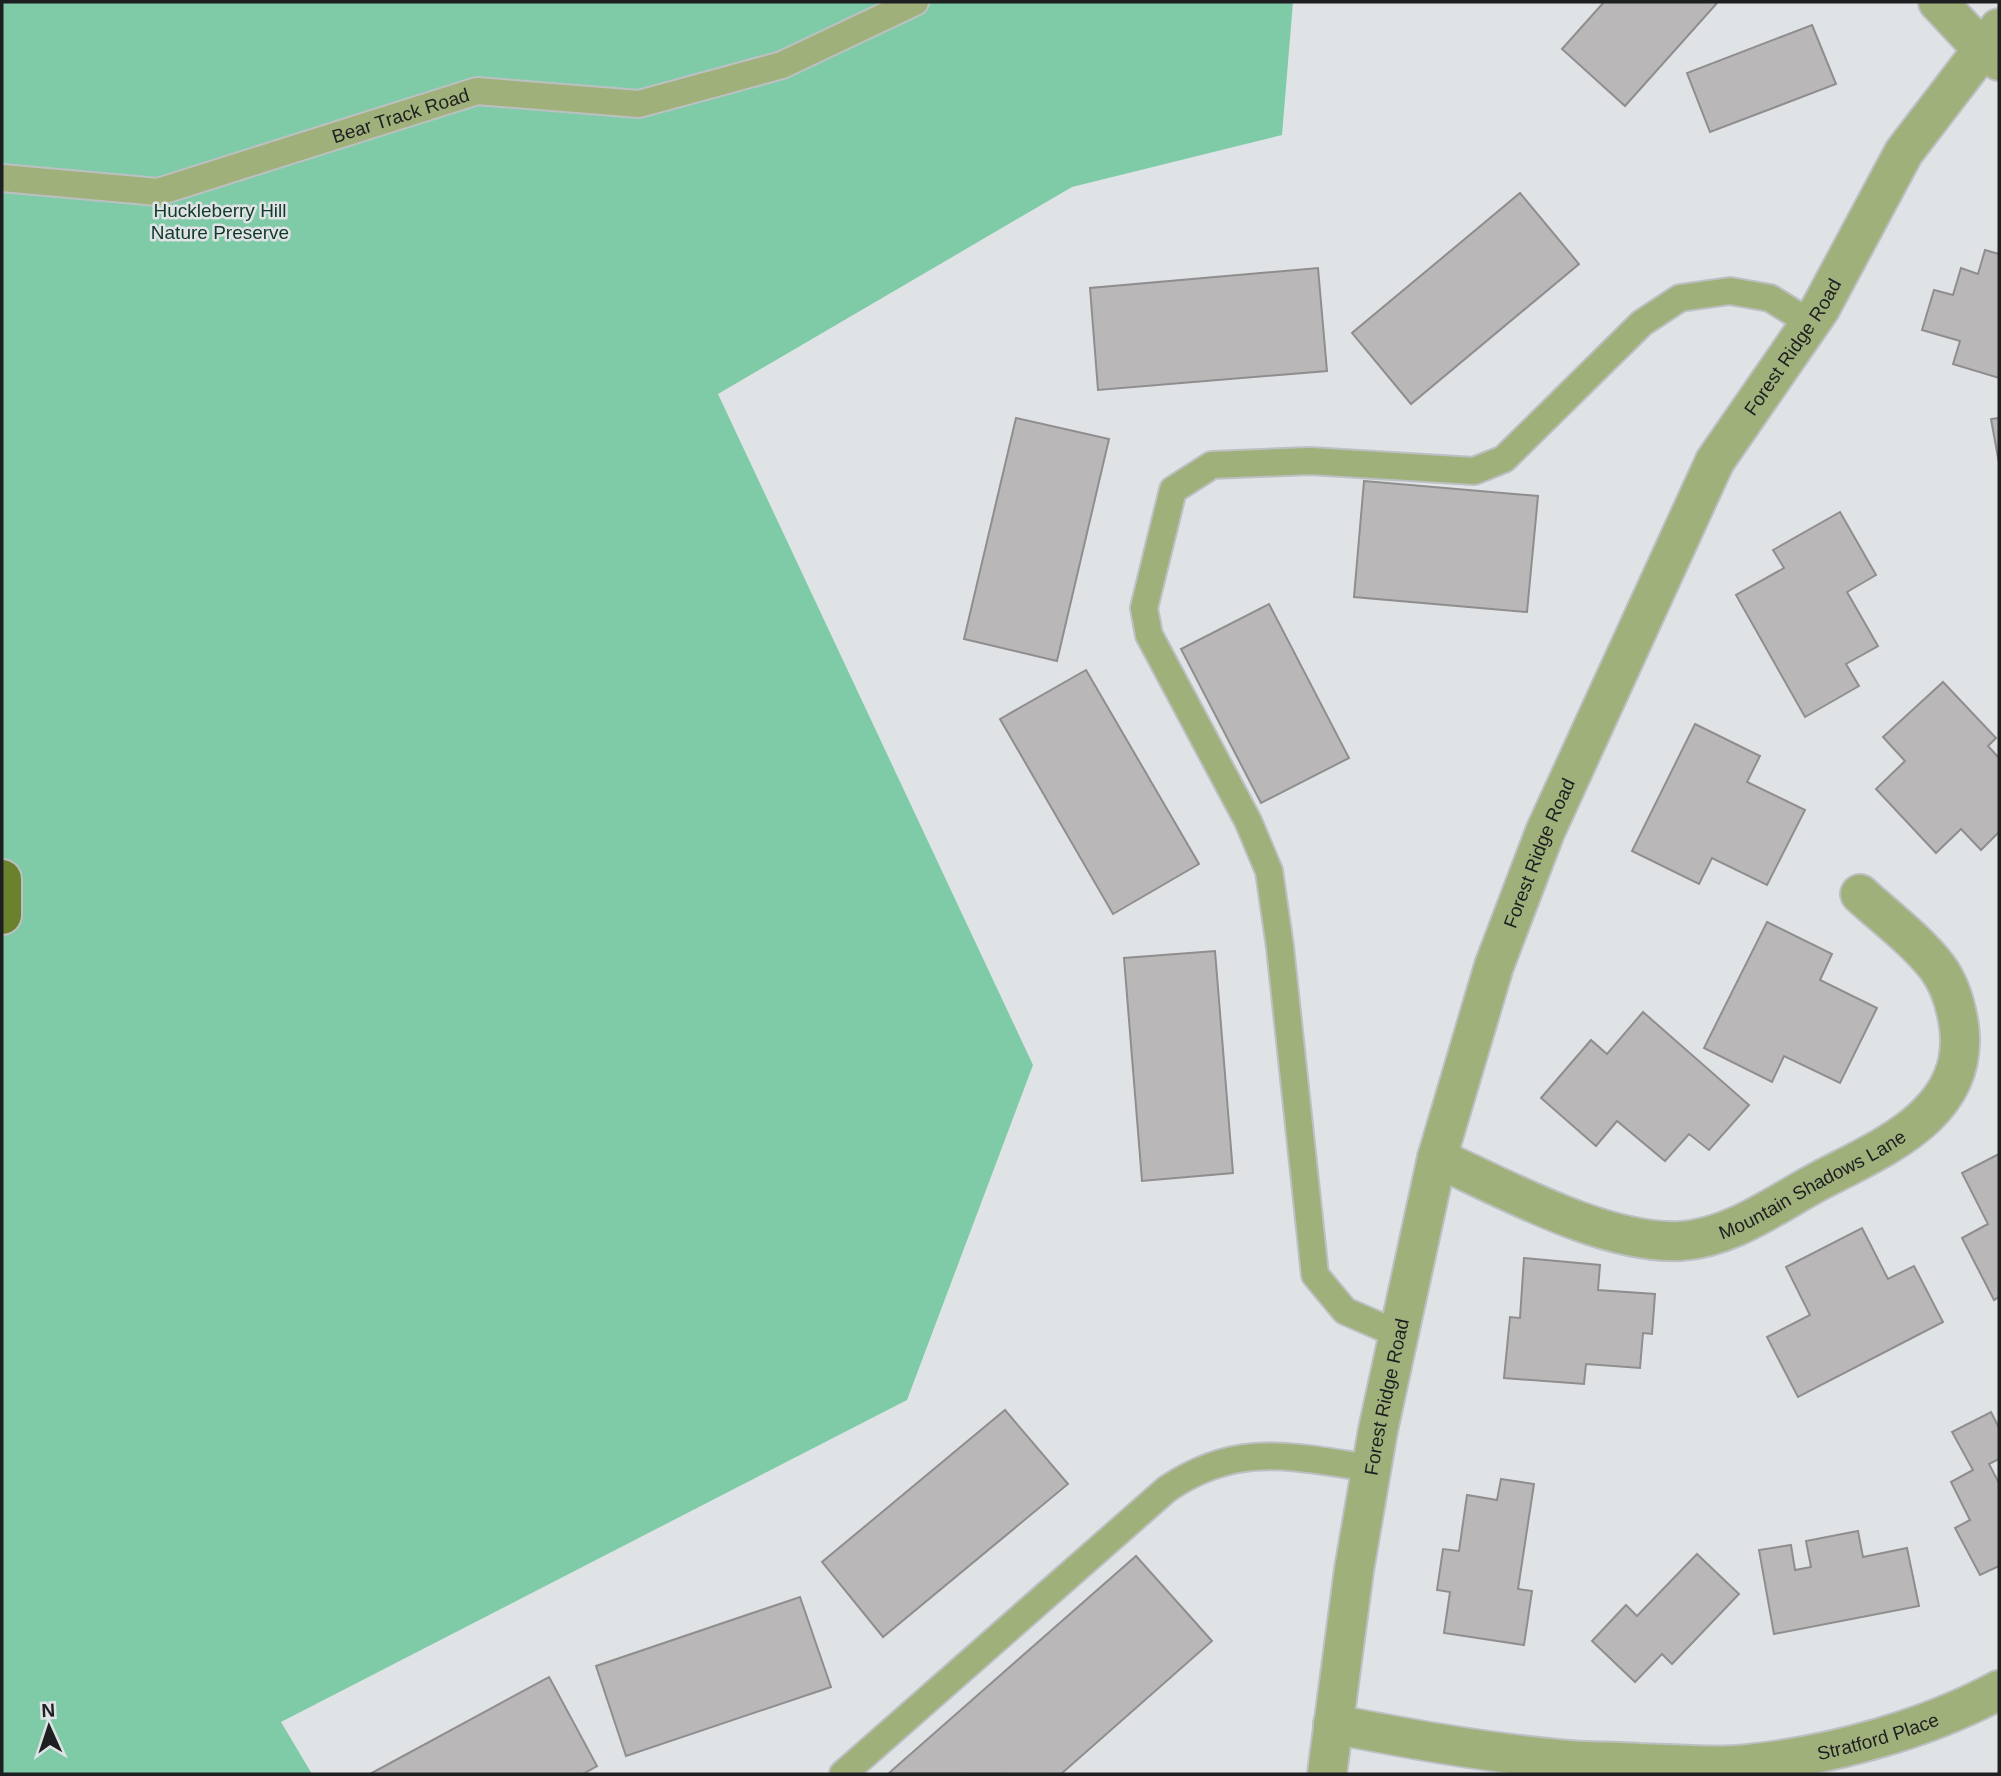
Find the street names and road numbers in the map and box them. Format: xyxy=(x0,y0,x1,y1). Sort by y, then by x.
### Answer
street label: Bear Track Road xyxy=(329,84,472,147)
street label: Forest Ridge Road xyxy=(1739,275,1845,419)
street label: Forest Ridge Road xyxy=(1499,775,1579,931)
street label: Mountain Shadows Lane xyxy=(1716,1125,1910,1243)
street label: Forest Ridge Road xyxy=(1360,1316,1412,1477)
street label: Stratford Place xyxy=(1815,1708,1942,1764)

